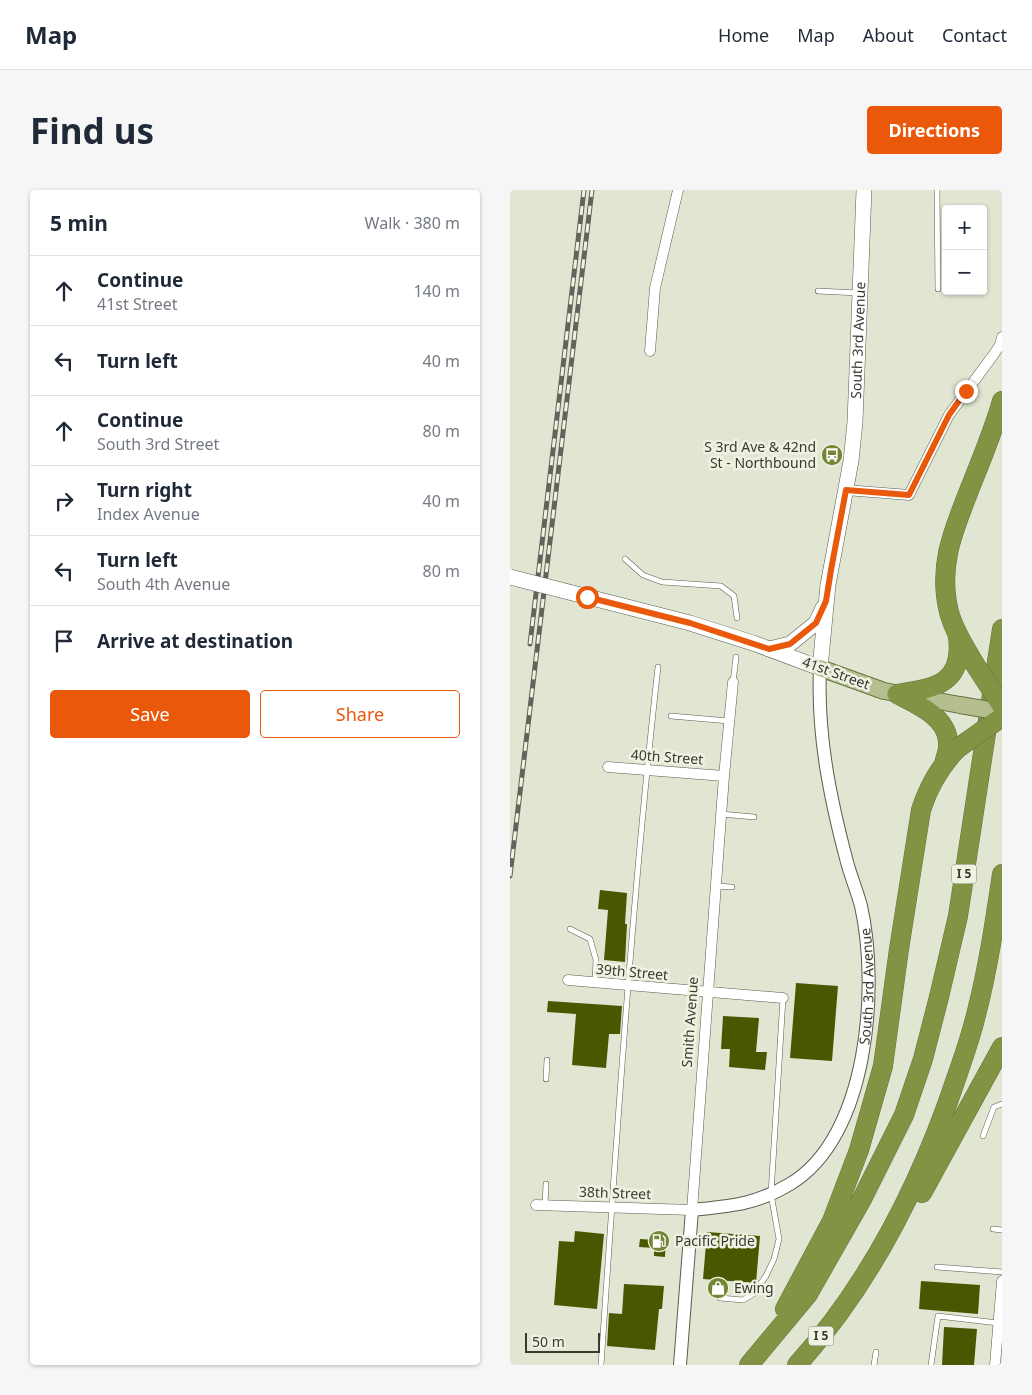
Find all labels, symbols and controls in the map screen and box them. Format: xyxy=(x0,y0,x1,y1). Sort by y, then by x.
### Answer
text: Map xyxy=(25,18,77,51)
text: Home xyxy=(718,23,769,47)
text: Map xyxy=(797,23,835,47)
text: About xyxy=(863,23,914,47)
text: Contact xyxy=(942,23,1007,47)
button: Directions xyxy=(867,106,1002,154)
text: Find us xyxy=(30,107,154,154)
map controls xyxy=(942,205,987,295)
button: + xyxy=(942,205,987,250)
text: 5 min xyxy=(50,209,108,237)
text: Walk · 380 m xyxy=(365,212,460,234)
button: − xyxy=(942,250,987,295)
text: Continue xyxy=(97,267,183,293)
icon: ahead xyxy=(50,277,78,305)
text: 140 m xyxy=(413,280,460,302)
street label: South 3rd Avenue xyxy=(846,281,869,399)
text: 41st Street xyxy=(97,293,178,315)
icon: left xyxy=(50,347,78,375)
text: Turn left xyxy=(97,348,178,374)
text: 40 m xyxy=(423,350,460,372)
route end xyxy=(955,380,978,403)
text: Continue xyxy=(97,407,183,433)
icon: ahead xyxy=(50,417,78,445)
text: 80 m xyxy=(423,420,460,442)
text: South 3rd Street xyxy=(97,433,219,455)
place label: S 3rd Ave & 42nd St - Northbound xyxy=(704,437,816,472)
bus stop icon: S 3rd Ave & 42nd St - Northbound xyxy=(820,443,844,467)
text: Turn right xyxy=(97,477,192,503)
icon: right xyxy=(50,487,78,515)
text: 40 m xyxy=(423,490,460,512)
text: Index Avenue xyxy=(97,503,200,525)
text: Turn left xyxy=(97,547,178,573)
icon: left xyxy=(50,557,78,585)
text: 80 m xyxy=(423,560,460,582)
text: South 4th Avenue xyxy=(97,573,230,595)
route start xyxy=(576,586,599,609)
icon: arrive xyxy=(50,627,78,655)
text: Arrive at destination xyxy=(97,628,293,654)
street label: 41st Street xyxy=(800,652,873,694)
button: Save xyxy=(50,690,250,738)
button: Share xyxy=(260,690,460,738)
street label: 40th Street xyxy=(630,744,704,769)
road number: I 5 xyxy=(952,864,976,884)
street label: South 3rd Avenue xyxy=(854,927,878,1046)
street label: 39th Street xyxy=(595,959,669,984)
street label: Smith Avenue xyxy=(677,976,702,1068)
street label: 38th Street xyxy=(578,1182,652,1203)
fuel station icon: Pacific Pride xyxy=(647,1229,671,1253)
place label: Pacific Pride xyxy=(675,1231,755,1250)
shop icon: Ewing xyxy=(706,1276,730,1300)
place label: Ewing xyxy=(734,1278,774,1297)
road number: I 5 xyxy=(808,1326,834,1346)
scale bar xyxy=(525,1330,600,1353)
text: 50 m xyxy=(532,1332,565,1351)

